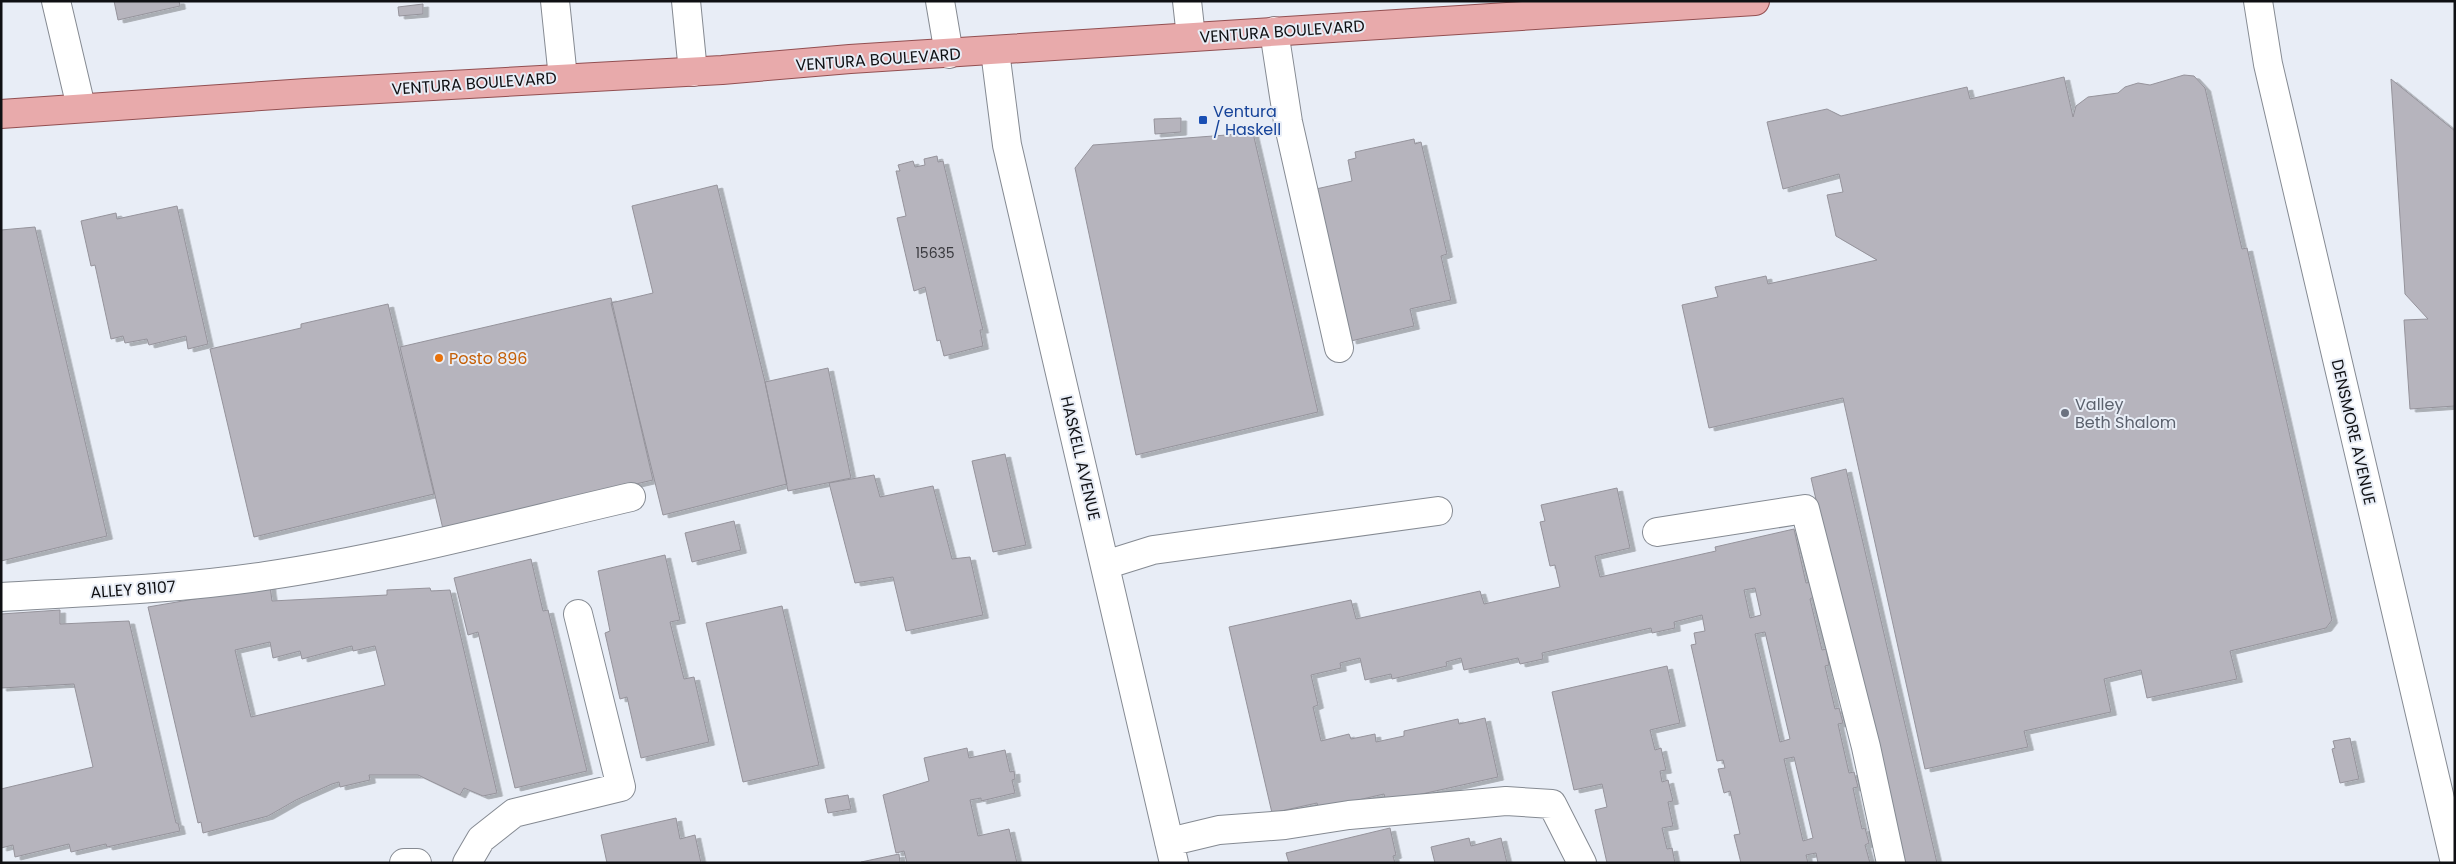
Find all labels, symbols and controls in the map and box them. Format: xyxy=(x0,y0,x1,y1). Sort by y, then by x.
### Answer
street label: VENTURA BOULEVARD xyxy=(1199,14,1365,49)
street label: VENTURA BOULEVARD xyxy=(795,42,961,77)
street label: VENTURA BOULEVARD xyxy=(391,66,557,101)
place label: Ventura / Haskell xyxy=(1213,100,1281,141)
marker: Ventura / Haskell xyxy=(1197,114,1209,126)
house number: 15635 xyxy=(915,243,955,263)
place label: Posto 896 xyxy=(449,347,528,370)
marker: Posto 896 xyxy=(433,352,445,364)
street label: DENSMORE AVENUE xyxy=(2326,357,2381,507)
place label: Valley Beth Shalom xyxy=(2075,393,2176,434)
street label: HASKELL AVENUE xyxy=(1055,394,1106,523)
marker: Valley Beth Shalom xyxy=(2059,407,2071,419)
street label: ALLEY 81107 xyxy=(90,575,177,604)

